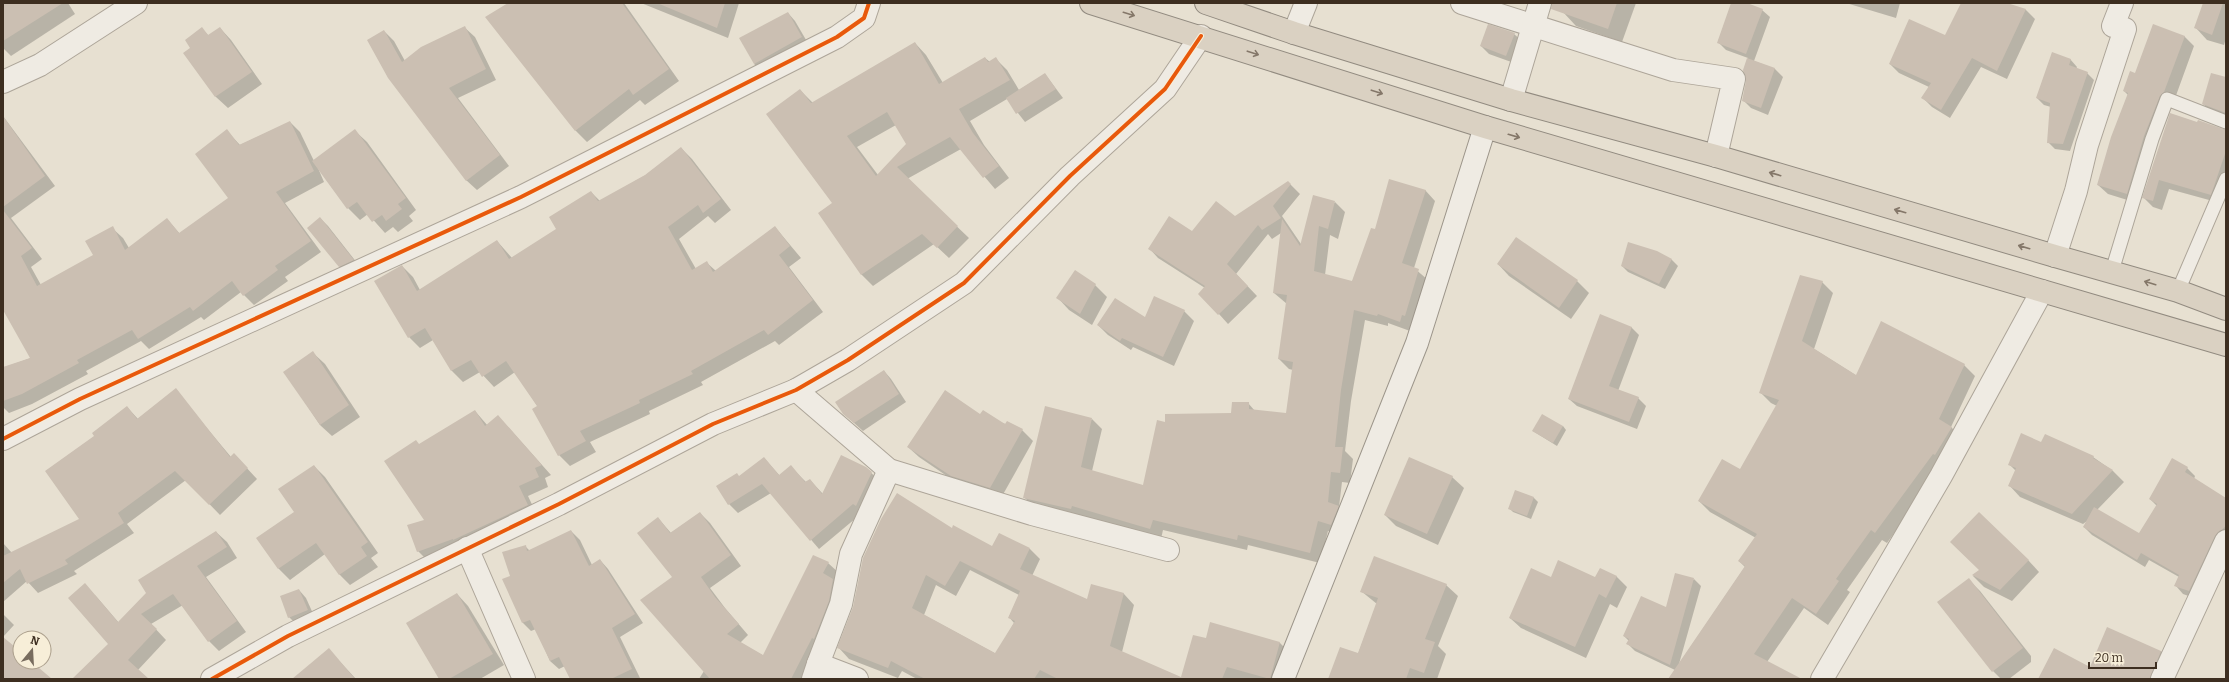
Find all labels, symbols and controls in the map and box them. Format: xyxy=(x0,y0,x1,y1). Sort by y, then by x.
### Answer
one-way arrow xyxy=(1122,11,1135,18)
one-way arrow xyxy=(1246,50,1259,57)
one-way arrow xyxy=(1370,89,1382,97)
one-way arrow xyxy=(1507,133,1520,140)
one-way arrow xyxy=(1769,170,1782,177)
one-way arrow xyxy=(1893,207,1906,214)
one-way arrow xyxy=(2018,243,2031,250)
one-way arrow xyxy=(2143,279,2156,286)
north arrow xyxy=(12,630,52,670)
text: N xyxy=(29,633,41,649)
scale bar xyxy=(2089,644,2156,670)
text: 20 m xyxy=(2095,651,2124,665)

